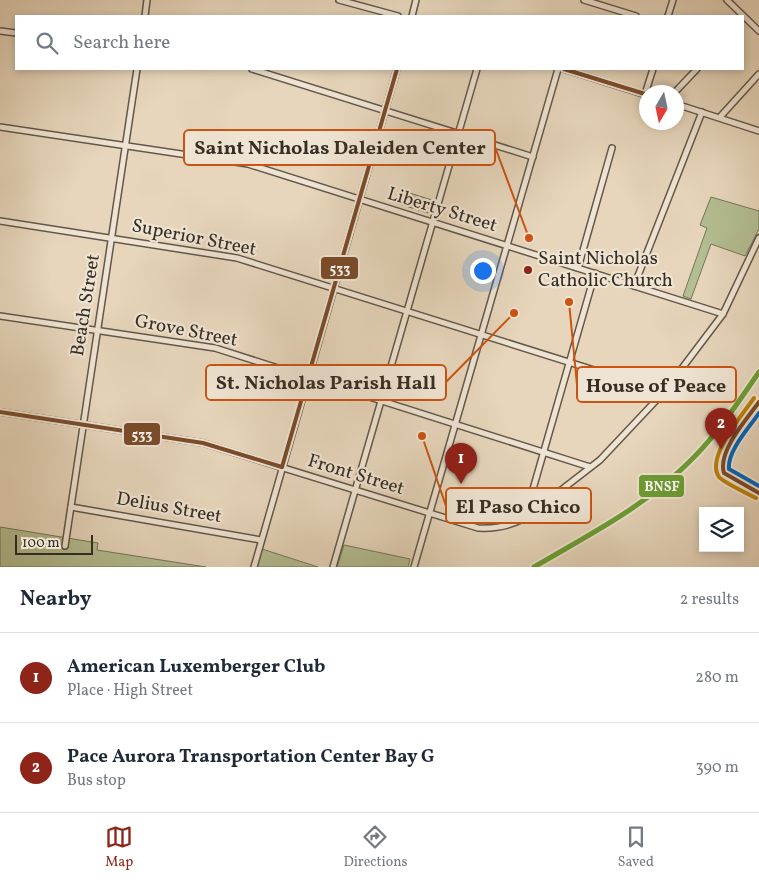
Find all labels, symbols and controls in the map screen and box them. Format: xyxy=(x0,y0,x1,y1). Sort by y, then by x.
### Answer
search box xyxy=(15,15,744,70)
icon: search xyxy=(33,29,61,57)
text: Search here xyxy=(73,30,170,56)
north arrow xyxy=(639,85,684,130)
callout: Saint Nicholas Daleiden Center xyxy=(184,130,495,165)
text: Saint Nicholas Daleiden Center xyxy=(194,135,486,163)
street label: Liberty Street xyxy=(384,181,500,239)
street label: Superior Street xyxy=(129,213,259,263)
place label: Saint Nicholas Catholic Church xyxy=(538,246,673,294)
street label: Beach Street xyxy=(65,252,107,358)
line badge: 533 xyxy=(320,256,359,280)
your location xyxy=(470,258,496,284)
text: 533 xyxy=(330,260,350,279)
marker: Saint Nicholas Catholic Church xyxy=(522,264,534,276)
street label: Grove Street xyxy=(132,308,240,354)
callout: St. Nicholas Parish Hall xyxy=(206,365,446,400)
callout: House of Peace xyxy=(577,367,736,402)
text: St. Nicholas Parish Hall xyxy=(216,370,436,398)
text: House of Peace xyxy=(586,373,726,401)
pin: 2 xyxy=(705,408,737,449)
line badge: 533 xyxy=(123,422,161,446)
text: 533 xyxy=(132,426,152,445)
pin: 1 xyxy=(445,443,477,484)
street label: Front Street xyxy=(304,448,408,502)
line badge: BNSF xyxy=(638,474,685,498)
text: BNSF xyxy=(644,478,680,497)
street label: Delius Street xyxy=(114,486,224,530)
callout: El Paso Chico xyxy=(446,488,591,523)
text: El Paso Chico xyxy=(455,494,581,522)
map controls xyxy=(699,507,744,552)
button: layers xyxy=(699,507,744,552)
scale bar xyxy=(15,532,92,555)
text: 100 m xyxy=(22,534,60,553)
text: Nearby xyxy=(20,585,91,614)
text: 2 results xyxy=(680,589,739,611)
text: American Luxemberger Club xyxy=(67,654,325,680)
text: 1 xyxy=(33,667,39,689)
text: 280 m xyxy=(695,667,739,689)
text: Place · High Street xyxy=(67,680,193,702)
text: Pace Aurora Transportation Center Bay G xyxy=(67,744,435,770)
text: 2 xyxy=(32,757,40,779)
text: 390 m xyxy=(696,757,739,779)
text: Bus stop xyxy=(67,770,126,792)
tab: Map xyxy=(105,823,133,872)
tab: Directions xyxy=(343,823,408,872)
tab: Saved xyxy=(618,823,654,872)

